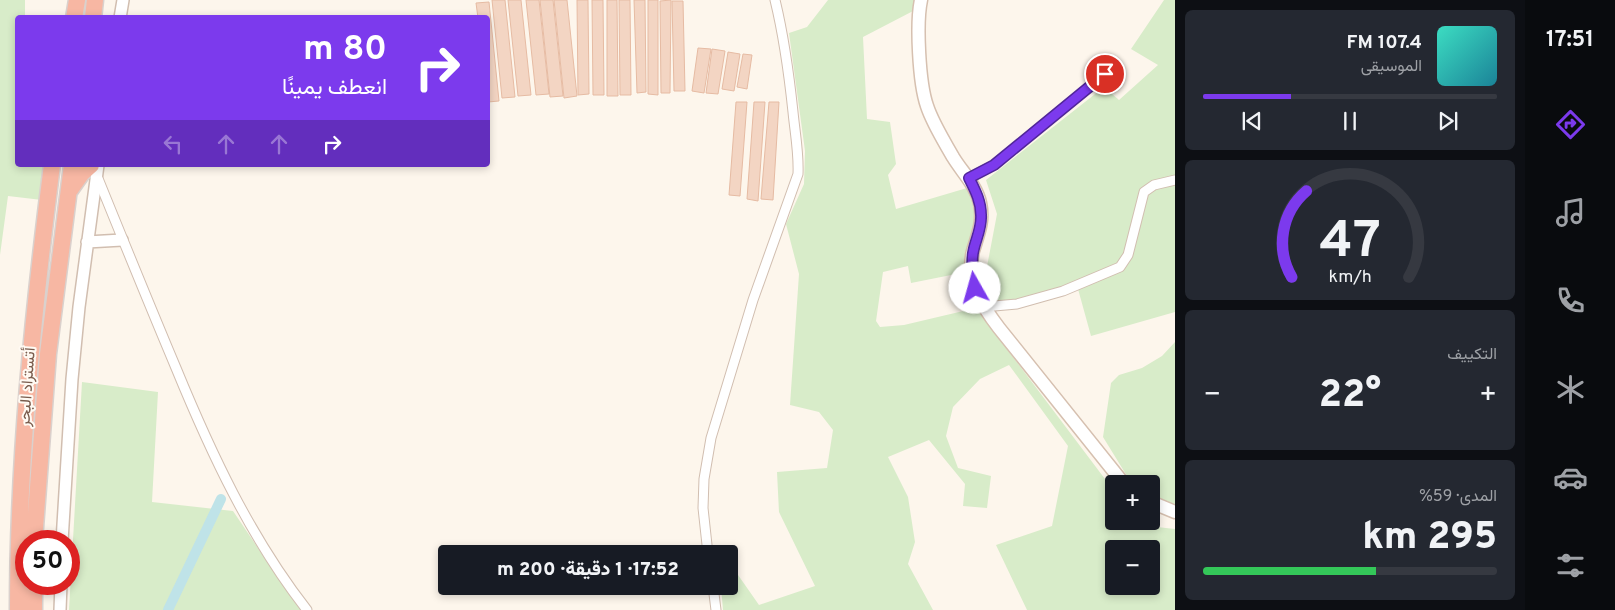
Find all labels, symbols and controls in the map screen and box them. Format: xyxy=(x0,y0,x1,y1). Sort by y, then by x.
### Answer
text: 17:51 xyxy=(1546,27,1594,54)
text: 80 m xyxy=(303,28,387,72)
text: 107.4 FM xyxy=(1347,31,1422,55)
icon: right xyxy=(405,35,470,100)
pin xyxy=(1084,53,1126,95)
text: الموسيقى xyxy=(1361,57,1422,77)
icon: arrive xyxy=(1091,60,1119,88)
text: انعطف يمينًا xyxy=(282,75,387,102)
icon: previous xyxy=(1238,107,1266,135)
icon: pause xyxy=(1336,107,1364,135)
icon: next xyxy=(1434,107,1462,135)
icon: directions xyxy=(1553,107,1588,142)
icon: left xyxy=(159,130,187,158)
icon: ahead xyxy=(212,130,240,158)
icon: ahead xyxy=(265,130,293,158)
icon: right xyxy=(318,130,346,158)
icon: music xyxy=(1553,195,1588,230)
text: 47 xyxy=(1319,210,1381,276)
position arrow xyxy=(948,261,1000,313)
text: km/h xyxy=(1328,266,1372,289)
icon: phone xyxy=(1553,283,1588,318)
text: التكييف xyxy=(1447,345,1497,365)
street label: أتستراد البحر xyxy=(15,347,41,428)
text: 22° xyxy=(1319,372,1381,421)
icon: climate xyxy=(1553,372,1588,407)
text: − xyxy=(1203,378,1221,414)
text: + xyxy=(1479,378,1497,414)
icon: car xyxy=(1553,460,1588,495)
map controls xyxy=(1105,475,1160,595)
button: + xyxy=(1105,475,1160,530)
text: المدى · 59% xyxy=(1419,487,1497,507)
text: 295 km xyxy=(1362,514,1497,563)
speed limit sign: 50 xyxy=(15,530,80,595)
button: − xyxy=(1105,540,1160,595)
icon: filters xyxy=(1553,548,1588,583)
text: 17:52 · 1 دقيقة · 200 m xyxy=(497,558,679,582)

